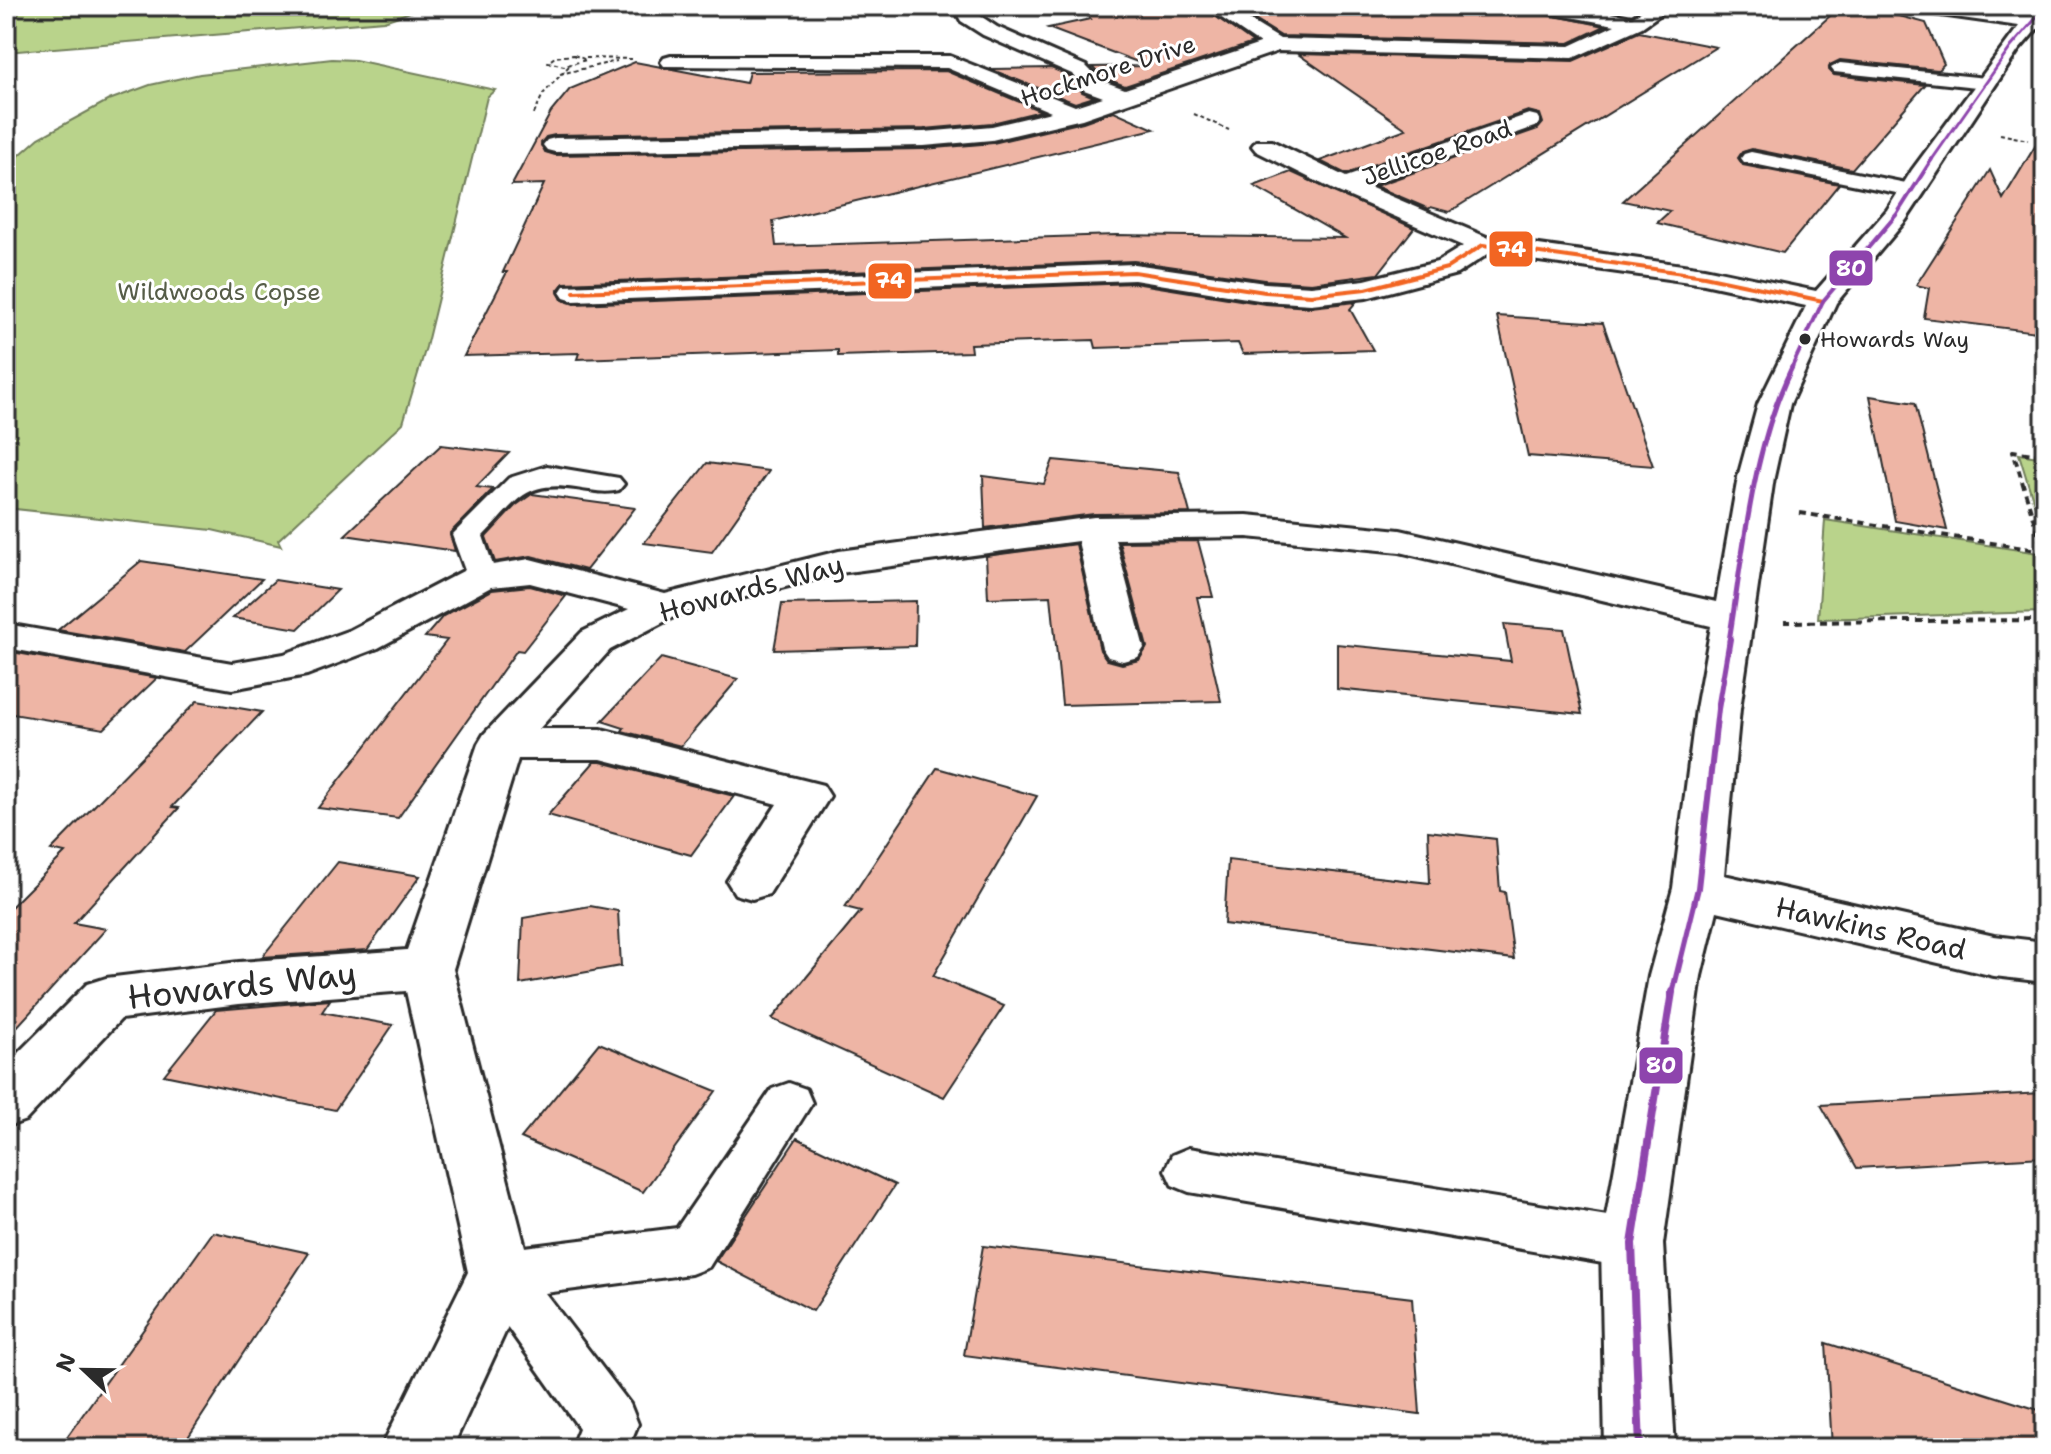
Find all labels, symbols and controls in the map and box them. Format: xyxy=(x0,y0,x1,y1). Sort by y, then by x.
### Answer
street label: Hockmore Drive xyxy=(1016,28,1200,114)
street label: Jellicoe Road xyxy=(1358,112,1516,194)
line badge: 74 xyxy=(1488,230,1534,268)
text: 74 xyxy=(1496,235,1527,264)
line badge: 80 xyxy=(1828,249,1874,287)
text: 80 xyxy=(1836,254,1866,283)
line badge: 74 xyxy=(867,262,913,300)
text: 74 xyxy=(875,266,906,295)
park label: Wildwoods Copse xyxy=(117,276,321,308)
place label: Howards Way xyxy=(1820,325,1969,354)
marker: Howards Way xyxy=(1797,331,1813,347)
street label: Howards Way xyxy=(654,545,848,631)
street label: Hawkins Road xyxy=(1772,888,1970,968)
street label: Howards Way xyxy=(125,950,359,1020)
line badge: 80 xyxy=(1638,1046,1684,1085)
text: 80 xyxy=(1646,1051,1676,1080)
north arrow xyxy=(44,1330,124,1410)
text: N xyxy=(49,1349,83,1376)

